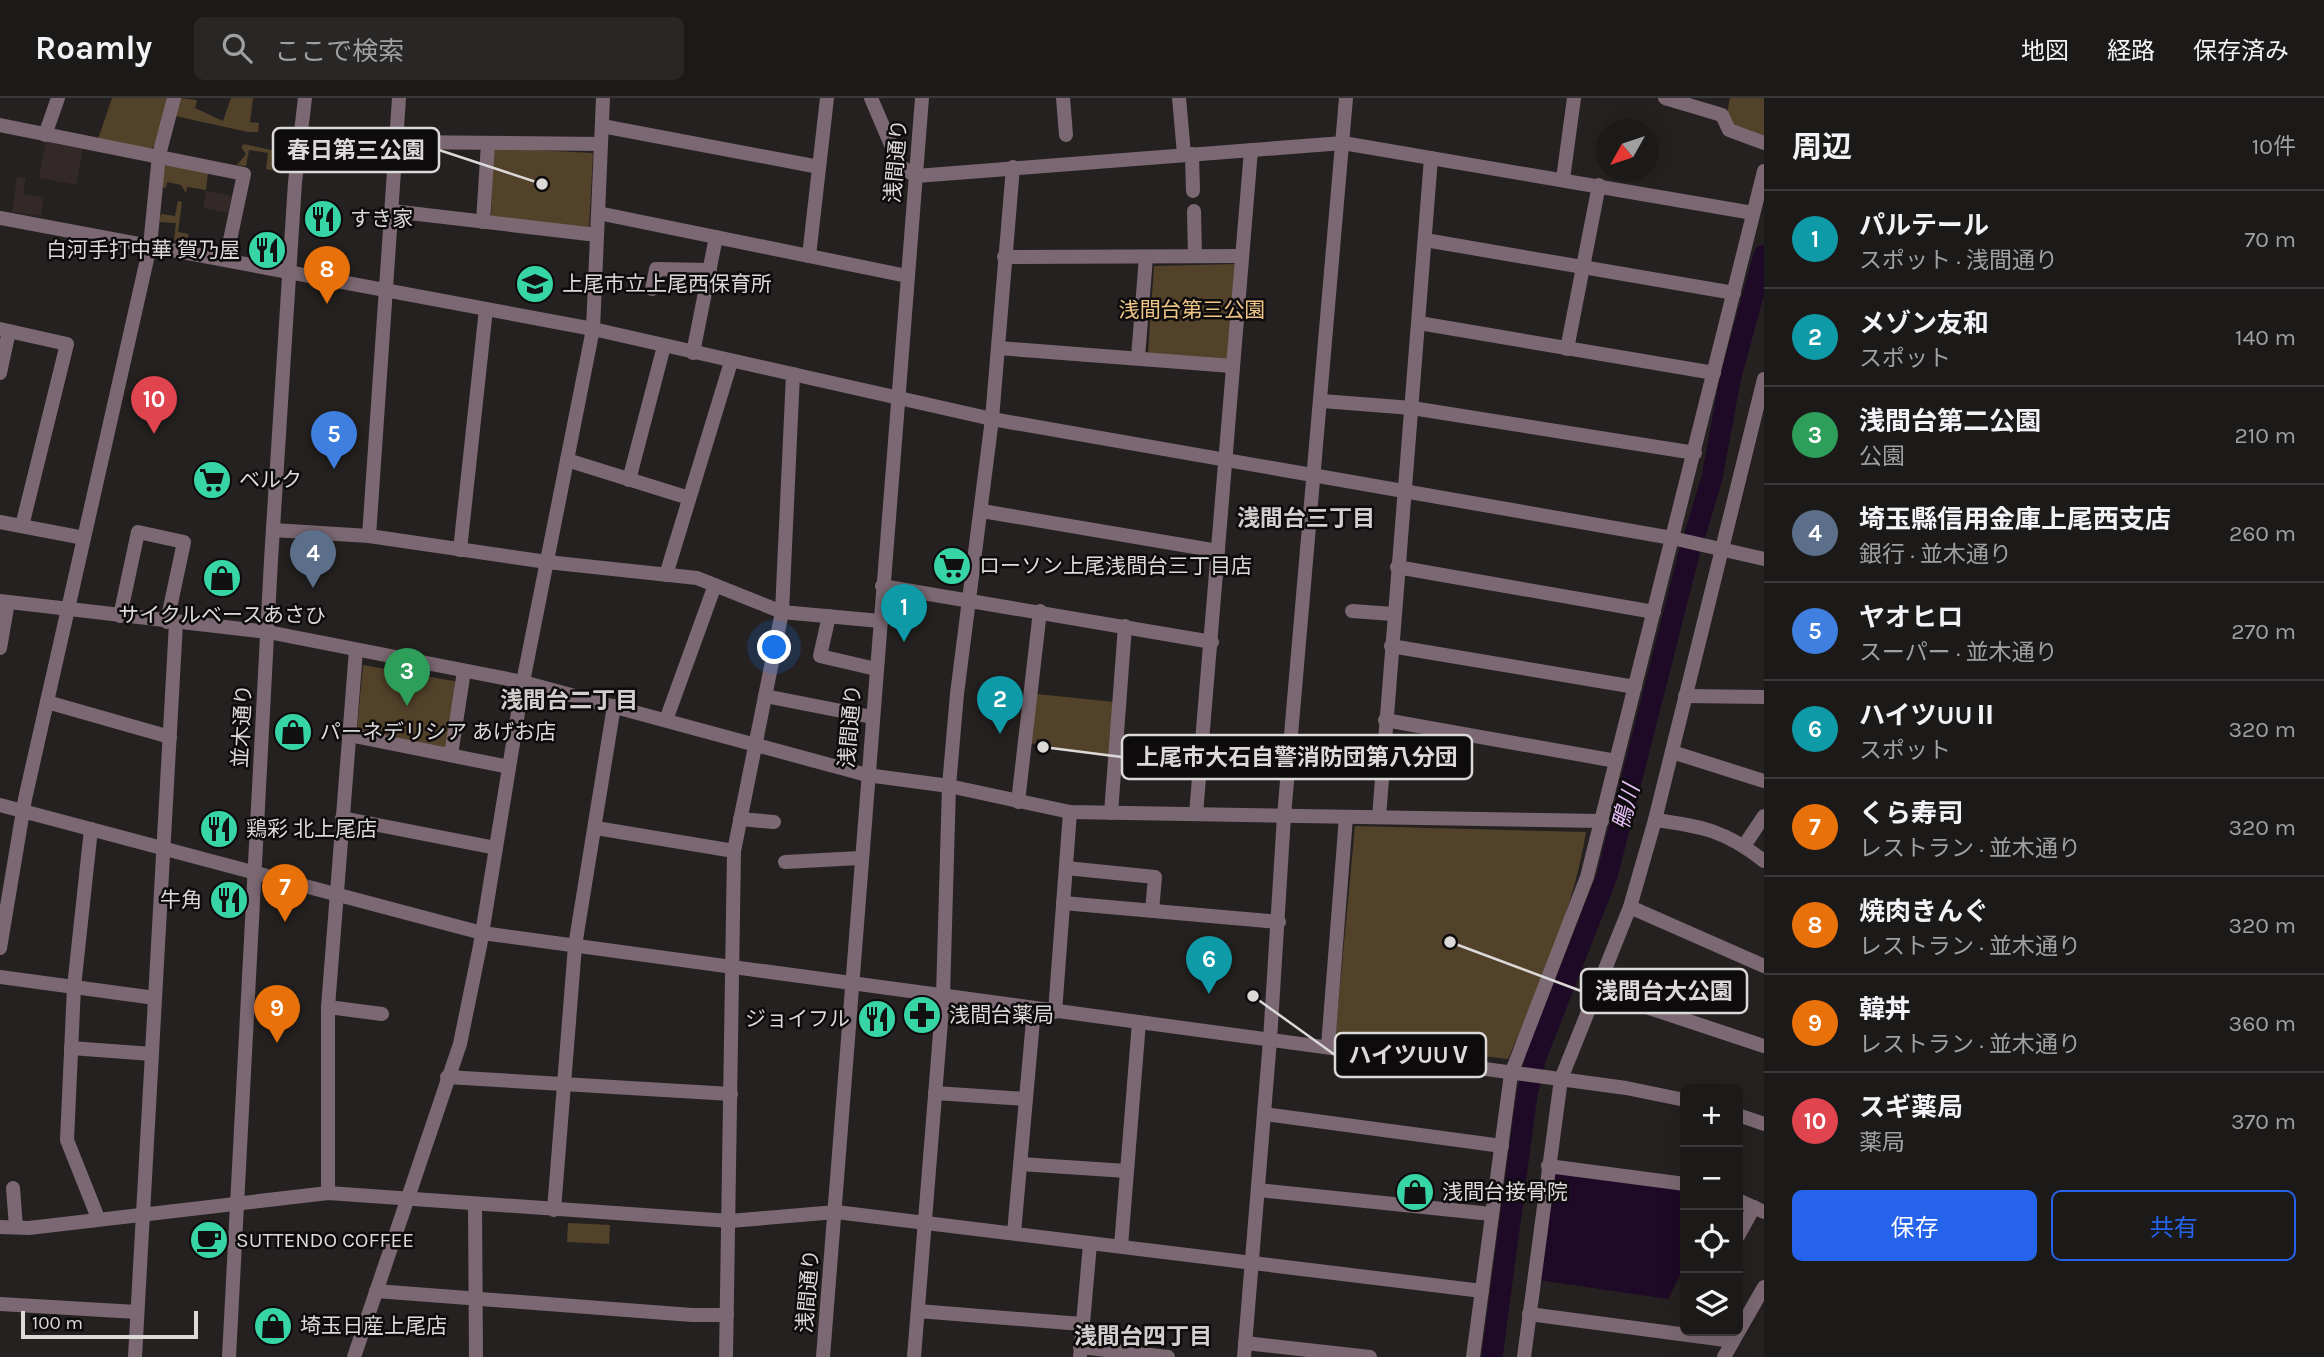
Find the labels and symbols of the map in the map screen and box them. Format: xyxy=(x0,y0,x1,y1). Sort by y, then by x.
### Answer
street label: 浅間通り xyxy=(880,118,912,204)
north arrow xyxy=(1596,119,1659,182)
callout: 春日第三公園 xyxy=(273,128,439,172)
text: 春日第三公園 xyxy=(287,137,425,164)
restaurant icon: すき家 xyxy=(302,198,344,240)
place label: すき家 xyxy=(350,207,413,231)
restaurant icon: 白河手打中華 賀乃屋 xyxy=(246,229,288,271)
place label: 白河手打中華 賀乃屋 xyxy=(46,238,240,262)
pin: 8 xyxy=(304,246,350,304)
school or university icon: 上尾市立上尾西保育所 xyxy=(514,263,556,305)
place label: 上尾市立上尾西保育所 xyxy=(562,272,772,296)
park label: 浅間台第三公園 xyxy=(1119,298,1266,322)
pin: 10 xyxy=(131,376,177,434)
pin: 5 xyxy=(311,411,357,469)
supermarket icon: ベルク xyxy=(191,459,233,501)
place label: ベルク xyxy=(239,468,302,492)
district label: 浅間台三丁目 xyxy=(1237,505,1375,532)
pin: 4 xyxy=(290,530,336,588)
supermarket icon: ローソン上尾浅間台三丁目店 xyxy=(931,545,973,587)
place label: ローソン上尾浅間台三丁目店 xyxy=(979,554,1252,578)
shop icon: サイクルベースあさひ xyxy=(201,557,243,599)
pin: 1 xyxy=(881,584,927,642)
place label: サイクルベースあさひ xyxy=(118,603,326,627)
your location xyxy=(757,630,791,664)
pin: 3 xyxy=(384,648,430,706)
pin: 2 xyxy=(977,676,1023,734)
street label: 並木通り xyxy=(228,683,256,769)
street label: 浅間通り xyxy=(834,683,866,769)
district label: 浅間台二丁目 xyxy=(500,687,638,714)
shop icon: パーネデリシア あげお店 xyxy=(272,711,314,753)
place label: パーネデリシア あげお店 xyxy=(320,720,556,744)
callout: 上尾市大石自警消防団第八分団 xyxy=(1122,735,1472,779)
text: 上尾市大石自警消防団第八分団 xyxy=(1136,744,1458,771)
water label: 鴨川 xyxy=(1607,778,1646,833)
restaurant icon: 鶏彩 北上尾店 xyxy=(198,808,240,850)
place label: 鶏彩 北上尾店 xyxy=(246,817,377,841)
pin: 7 xyxy=(262,864,308,922)
restaurant icon: 牛角 xyxy=(208,879,250,921)
place label: 牛角 xyxy=(160,888,202,912)
pin: 6 xyxy=(1186,936,1232,994)
callout: 浅間台大公園 xyxy=(1581,969,1747,1013)
text: 浅間台大公園 xyxy=(1595,978,1733,1005)
pin: 9 xyxy=(254,985,300,1043)
pharmacy icon: 浅間台薬局 xyxy=(901,994,943,1036)
restaurant icon: ジョイフル xyxy=(856,998,898,1040)
place label: 浅間台薬局 xyxy=(949,1003,1054,1027)
place label: ジョイフル xyxy=(745,1007,850,1031)
callout: ハイツUUⅤ xyxy=(1335,1033,1486,1077)
text: ハイツUUⅤ xyxy=(1348,1042,1472,1069)
shop icon: 浅間台接骨院 xyxy=(1394,1171,1436,1213)
place label: 浅間台接骨院 xyxy=(1442,1180,1568,1204)
cafe icon: SUTTENDO COFFEE xyxy=(188,1219,230,1261)
place label: SUTTENDO COFFEE xyxy=(236,1228,414,1252)
street label: 浅間通り xyxy=(792,1248,824,1334)
shop icon: 埼玉日産上尾店 xyxy=(252,1305,294,1347)
scale bar xyxy=(21,1308,198,1340)
place label: 埼玉日産上尾店 xyxy=(300,1314,447,1338)
district label: 浅間台四丁目 xyxy=(1074,1323,1212,1350)

